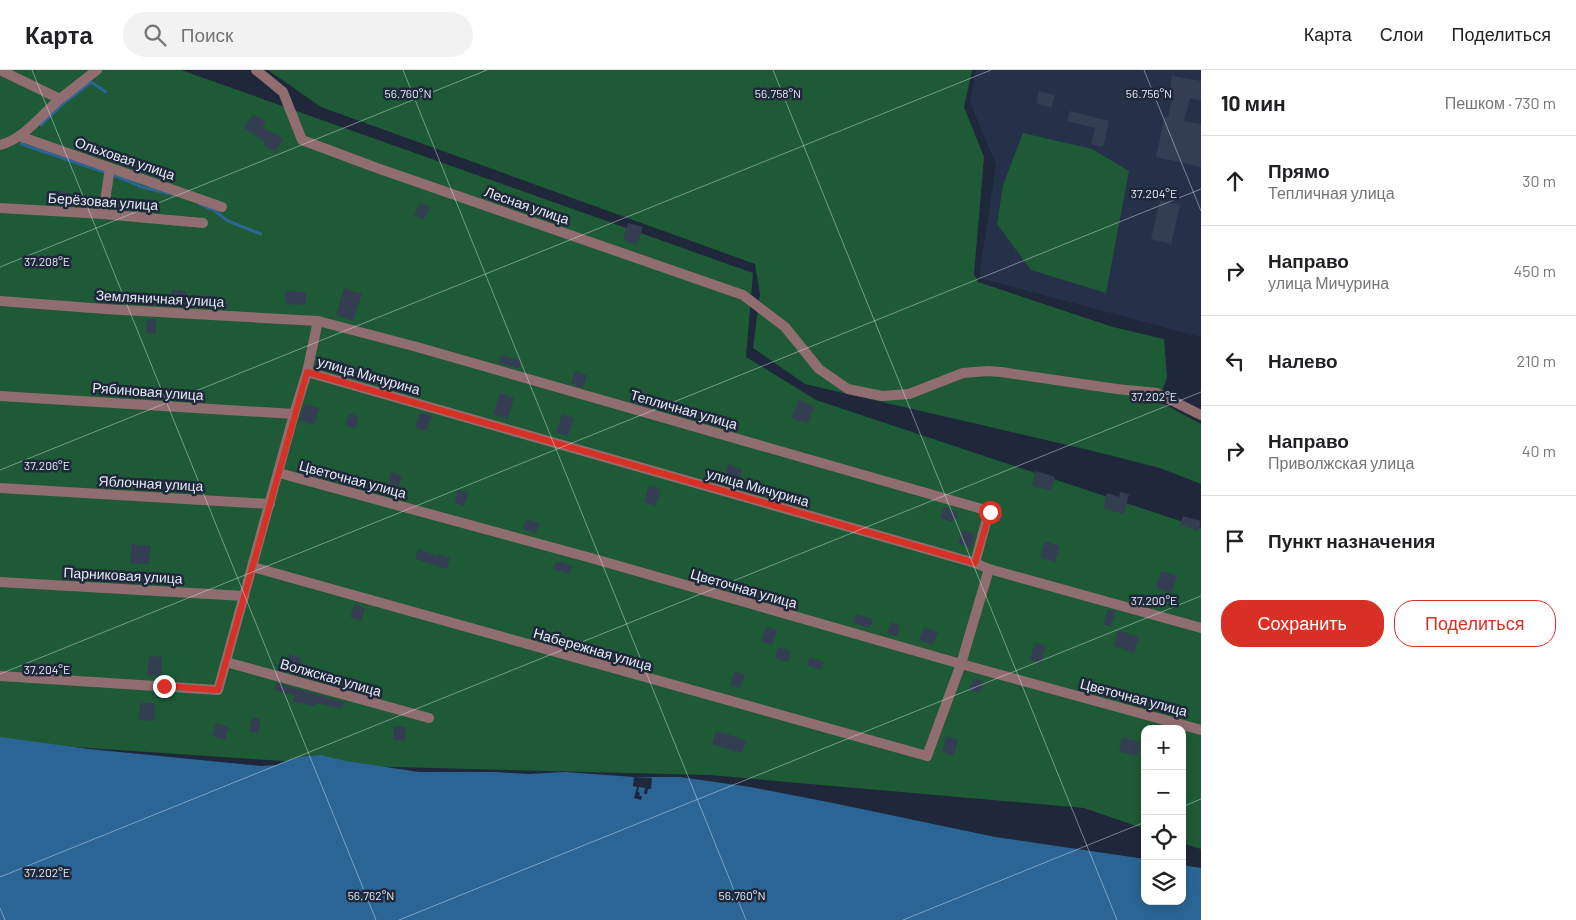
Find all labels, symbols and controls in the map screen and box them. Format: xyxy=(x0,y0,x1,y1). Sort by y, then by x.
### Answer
search box xyxy=(123,12,473,57)
text: Карта xyxy=(25,20,93,49)
icon: search xyxy=(141,21,169,49)
text: Поиск xyxy=(181,23,233,46)
text: Карта xyxy=(1304,23,1352,45)
text: Слои xyxy=(1380,23,1424,45)
text: Поделиться xyxy=(1452,23,1551,45)
text: 56.760°N xyxy=(384,86,432,100)
text: 56.758°N xyxy=(755,86,801,100)
text: 56.756°N xyxy=(1126,86,1172,100)
text: 10 мин xyxy=(1221,90,1286,115)
text: Пешком · 730 m xyxy=(1445,93,1556,112)
street label: Ольховая улица xyxy=(73,133,177,183)
text: Прямо xyxy=(1268,159,1330,182)
icon: ahead xyxy=(1221,167,1249,195)
text: 30 m xyxy=(1522,171,1556,190)
street label: Лесная улица xyxy=(482,183,572,227)
text: Тепличная улица xyxy=(1268,183,1395,202)
text: 37.204°E xyxy=(1131,186,1177,200)
street label: Берёзовая улица xyxy=(47,189,159,213)
text: Направо xyxy=(1268,249,1349,272)
text: 37.208°E xyxy=(24,254,70,268)
icon: right xyxy=(1221,257,1249,285)
text: 450 m xyxy=(1513,261,1556,280)
text: улица Мичурина xyxy=(1268,273,1389,292)
street label: Земляничная улица xyxy=(95,286,225,310)
icon: left xyxy=(1221,347,1249,375)
text: Налево xyxy=(1268,349,1338,372)
text: 210 m xyxy=(1517,351,1556,370)
street label: улица Мичурина xyxy=(316,352,423,398)
street label: Рябиновая улица xyxy=(92,379,205,403)
street label: Тепличная улица xyxy=(628,386,740,432)
text: 37.202°E xyxy=(1131,389,1177,403)
text: Направо xyxy=(1268,429,1349,452)
icon: right xyxy=(1221,437,1249,465)
text: 40 m xyxy=(1522,441,1556,460)
text: Приволжская улица xyxy=(1268,453,1414,472)
street label: Цветочная улица xyxy=(297,457,409,502)
text: 37.206°E xyxy=(24,458,70,472)
street label: улица Мичурина xyxy=(705,464,812,510)
street label: Яблочная улица xyxy=(98,472,204,494)
route start xyxy=(979,501,1002,524)
icon: arrive xyxy=(1221,527,1249,555)
text: Пункт назначения xyxy=(1268,529,1435,552)
street label: Парниковая улица xyxy=(63,563,183,587)
street label: Цветочная улица xyxy=(689,565,800,611)
text: 37.200°E xyxy=(1131,593,1177,607)
button: Сохранить xyxy=(1221,600,1384,647)
button: Поделиться xyxy=(1394,600,1556,647)
street label: Набережная улица xyxy=(532,624,655,674)
street label: Волжская улица xyxy=(278,654,384,700)
text: 37.204°E xyxy=(24,662,70,676)
route end xyxy=(153,675,176,698)
street label: Цветочная улица xyxy=(1078,675,1190,720)
map controls xyxy=(1141,725,1186,905)
button: + xyxy=(1141,725,1186,770)
button: − xyxy=(1141,770,1186,815)
button: locate xyxy=(1141,815,1186,860)
button: layers xyxy=(1141,860,1186,905)
text: 37.202°E xyxy=(24,865,70,879)
text: 56.762°N xyxy=(348,888,394,902)
text: 56.760°N xyxy=(718,888,766,902)

